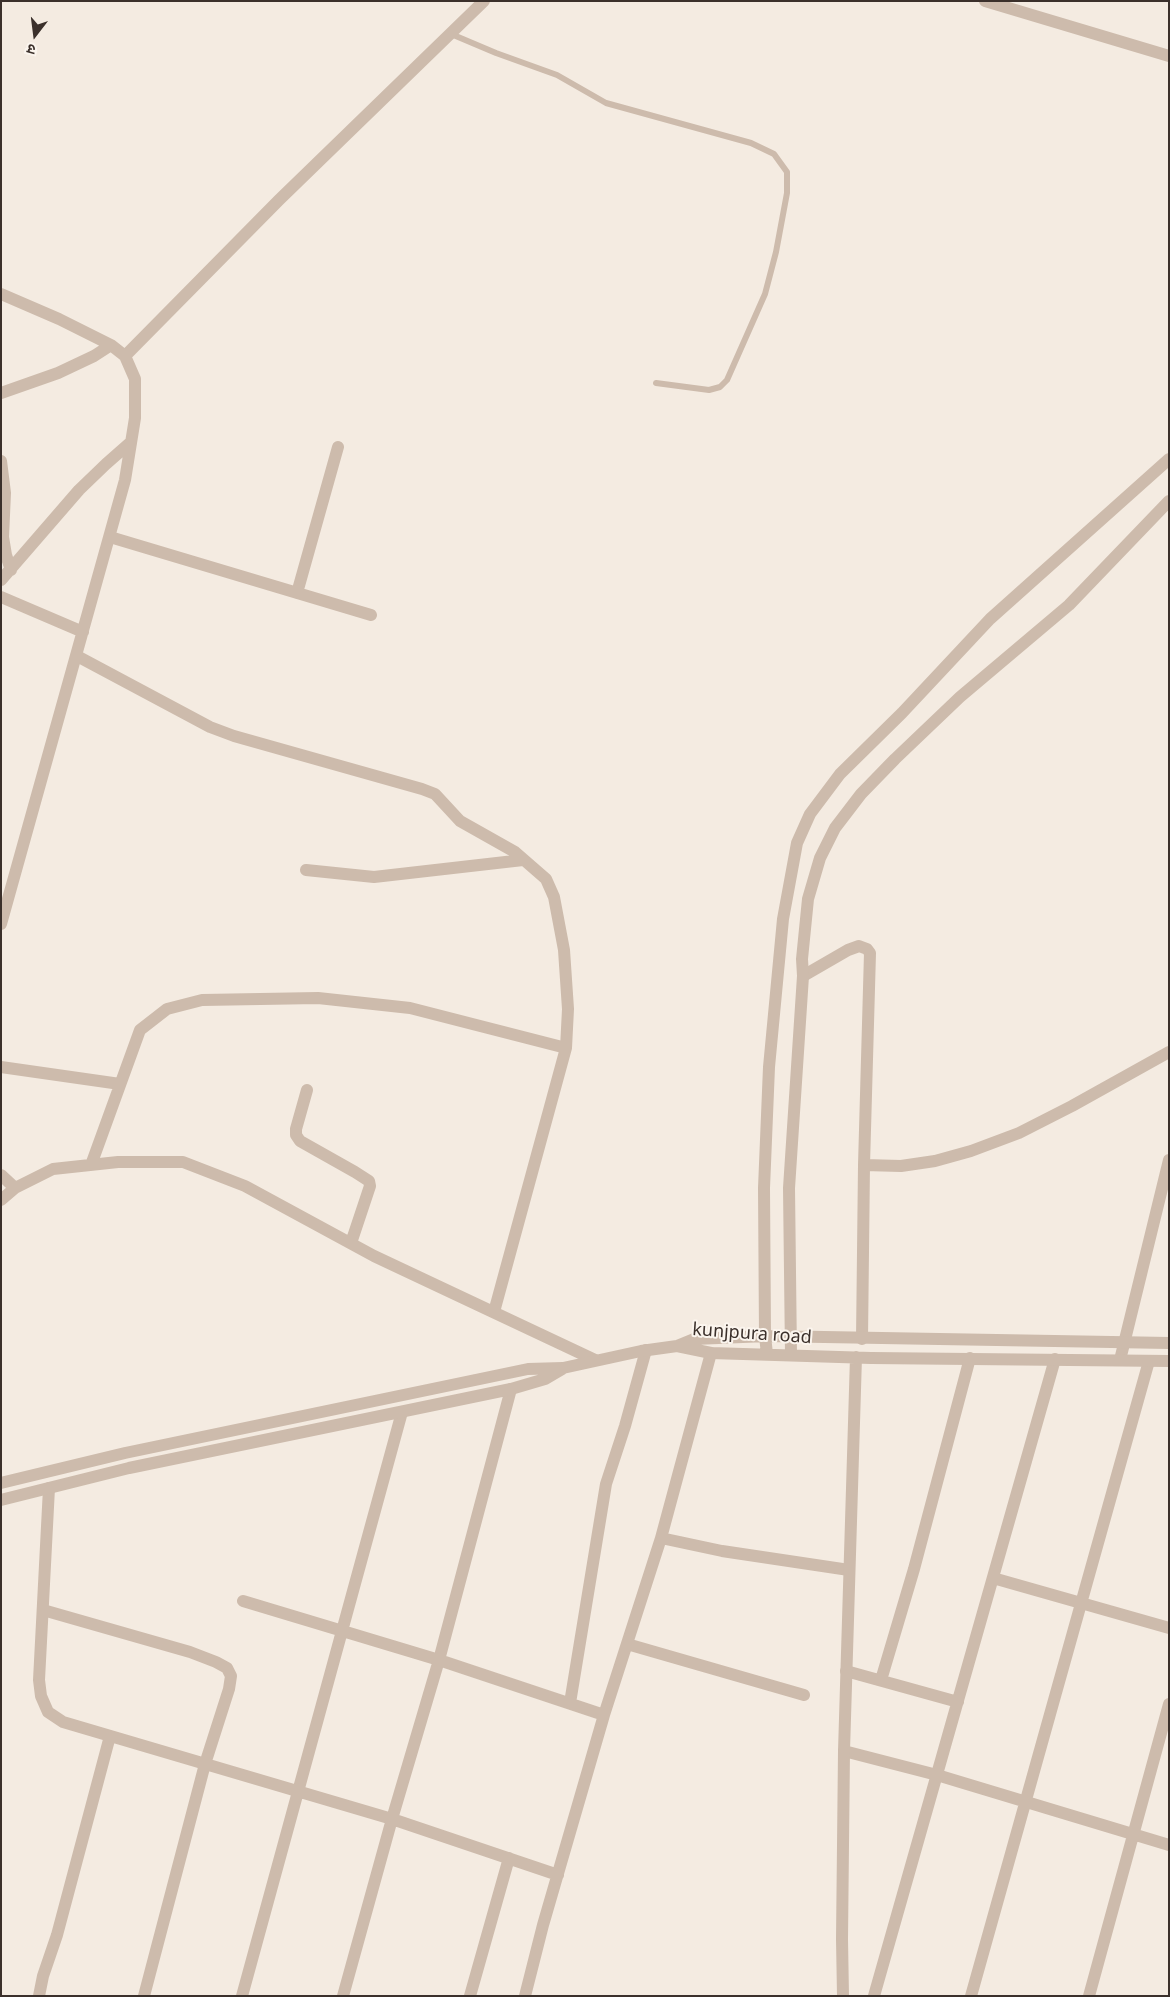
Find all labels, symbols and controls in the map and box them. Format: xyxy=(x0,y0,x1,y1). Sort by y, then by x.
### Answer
north arrow xyxy=(10,10,60,60)
text: उ xyxy=(25,40,37,60)
street label: kunjpura road xyxy=(692,1319,812,1349)

